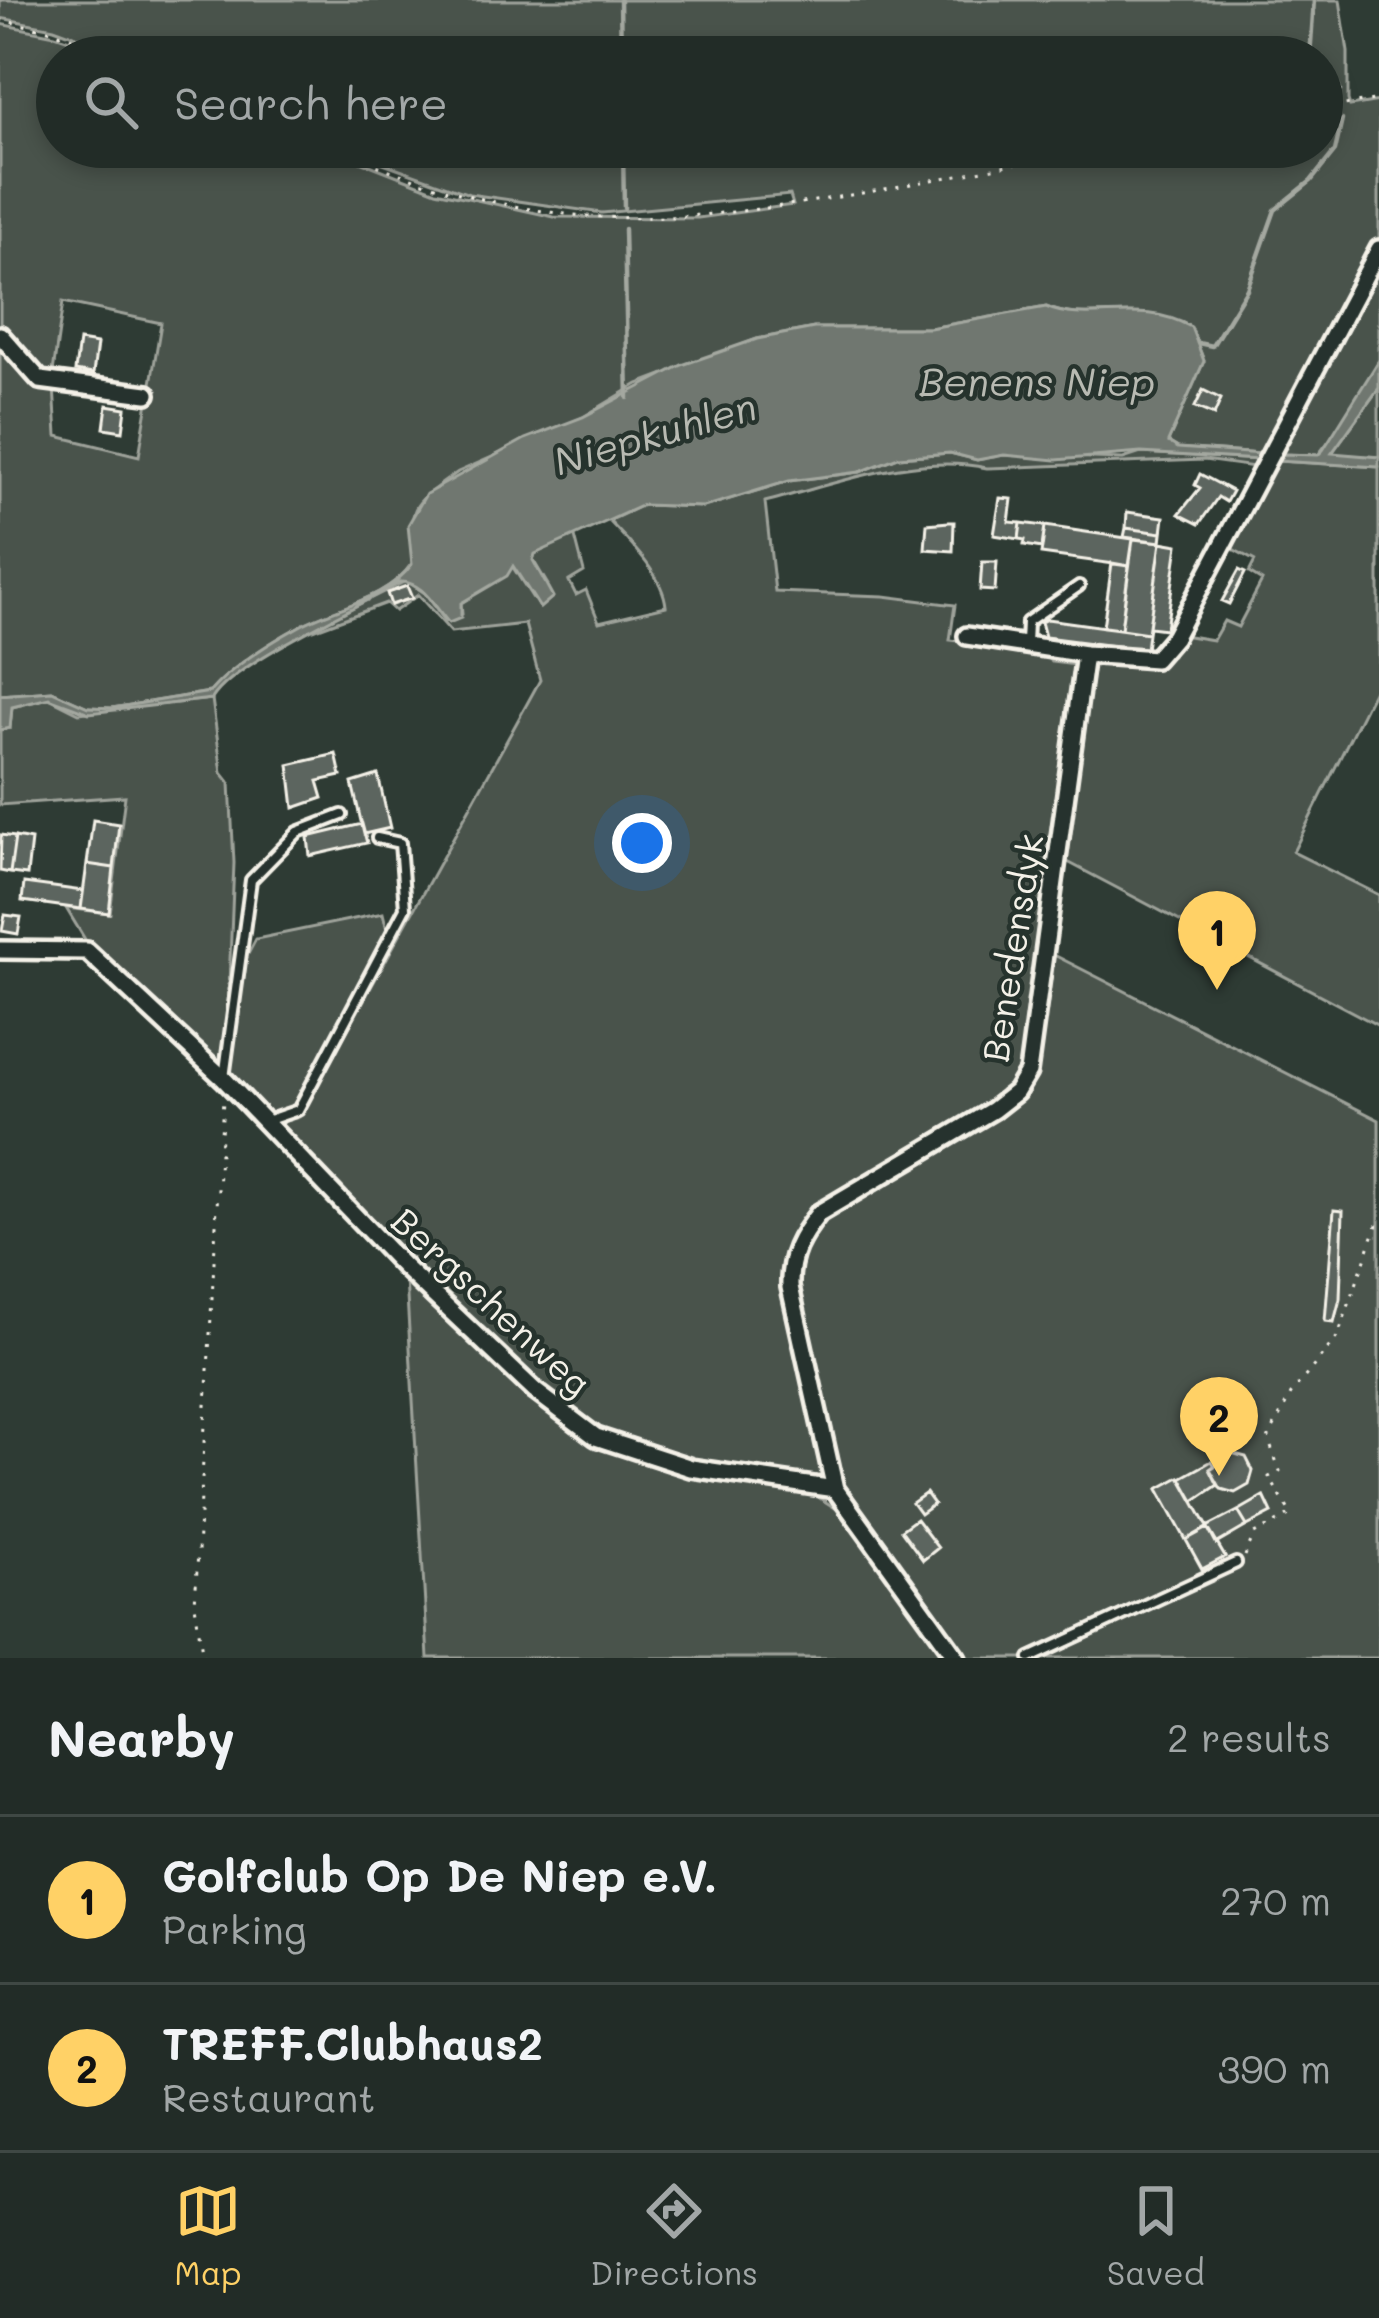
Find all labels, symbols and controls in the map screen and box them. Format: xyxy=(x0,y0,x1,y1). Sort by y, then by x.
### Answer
search box xyxy=(36,36,1343,168)
icon: search xyxy=(78,69,144,135)
text: Search here xyxy=(174,73,448,131)
water label: Benens Niep xyxy=(919,355,1155,406)
water label: Niepkuhlen xyxy=(547,379,762,486)
your location xyxy=(612,813,672,873)
street label: Benedensdyk xyxy=(970,830,1054,1065)
pin: 1 xyxy=(1178,891,1256,990)
street label: Bergschenweg xyxy=(382,1196,602,1405)
pin: 2 xyxy=(1180,1377,1258,1476)
text: Nearby xyxy=(48,1703,235,1770)
text: 2 results xyxy=(1167,1711,1331,1762)
text: Golfclub Op De Niep e.V. xyxy=(162,1845,717,1903)
text: 1 xyxy=(78,1874,96,1925)
text: 270 m xyxy=(1220,1874,1331,1925)
text: Parking xyxy=(162,1903,307,1954)
text: TREFF.Clubhaus2 xyxy=(162,2013,543,2071)
text: 2 xyxy=(76,2042,98,2093)
text: 390 m xyxy=(1217,2042,1331,2093)
text: Restaurant xyxy=(162,2071,376,2122)
tab: Map xyxy=(174,2178,242,2293)
tab: Directions xyxy=(590,2178,758,2293)
tab: Saved xyxy=(1107,2178,1205,2293)

